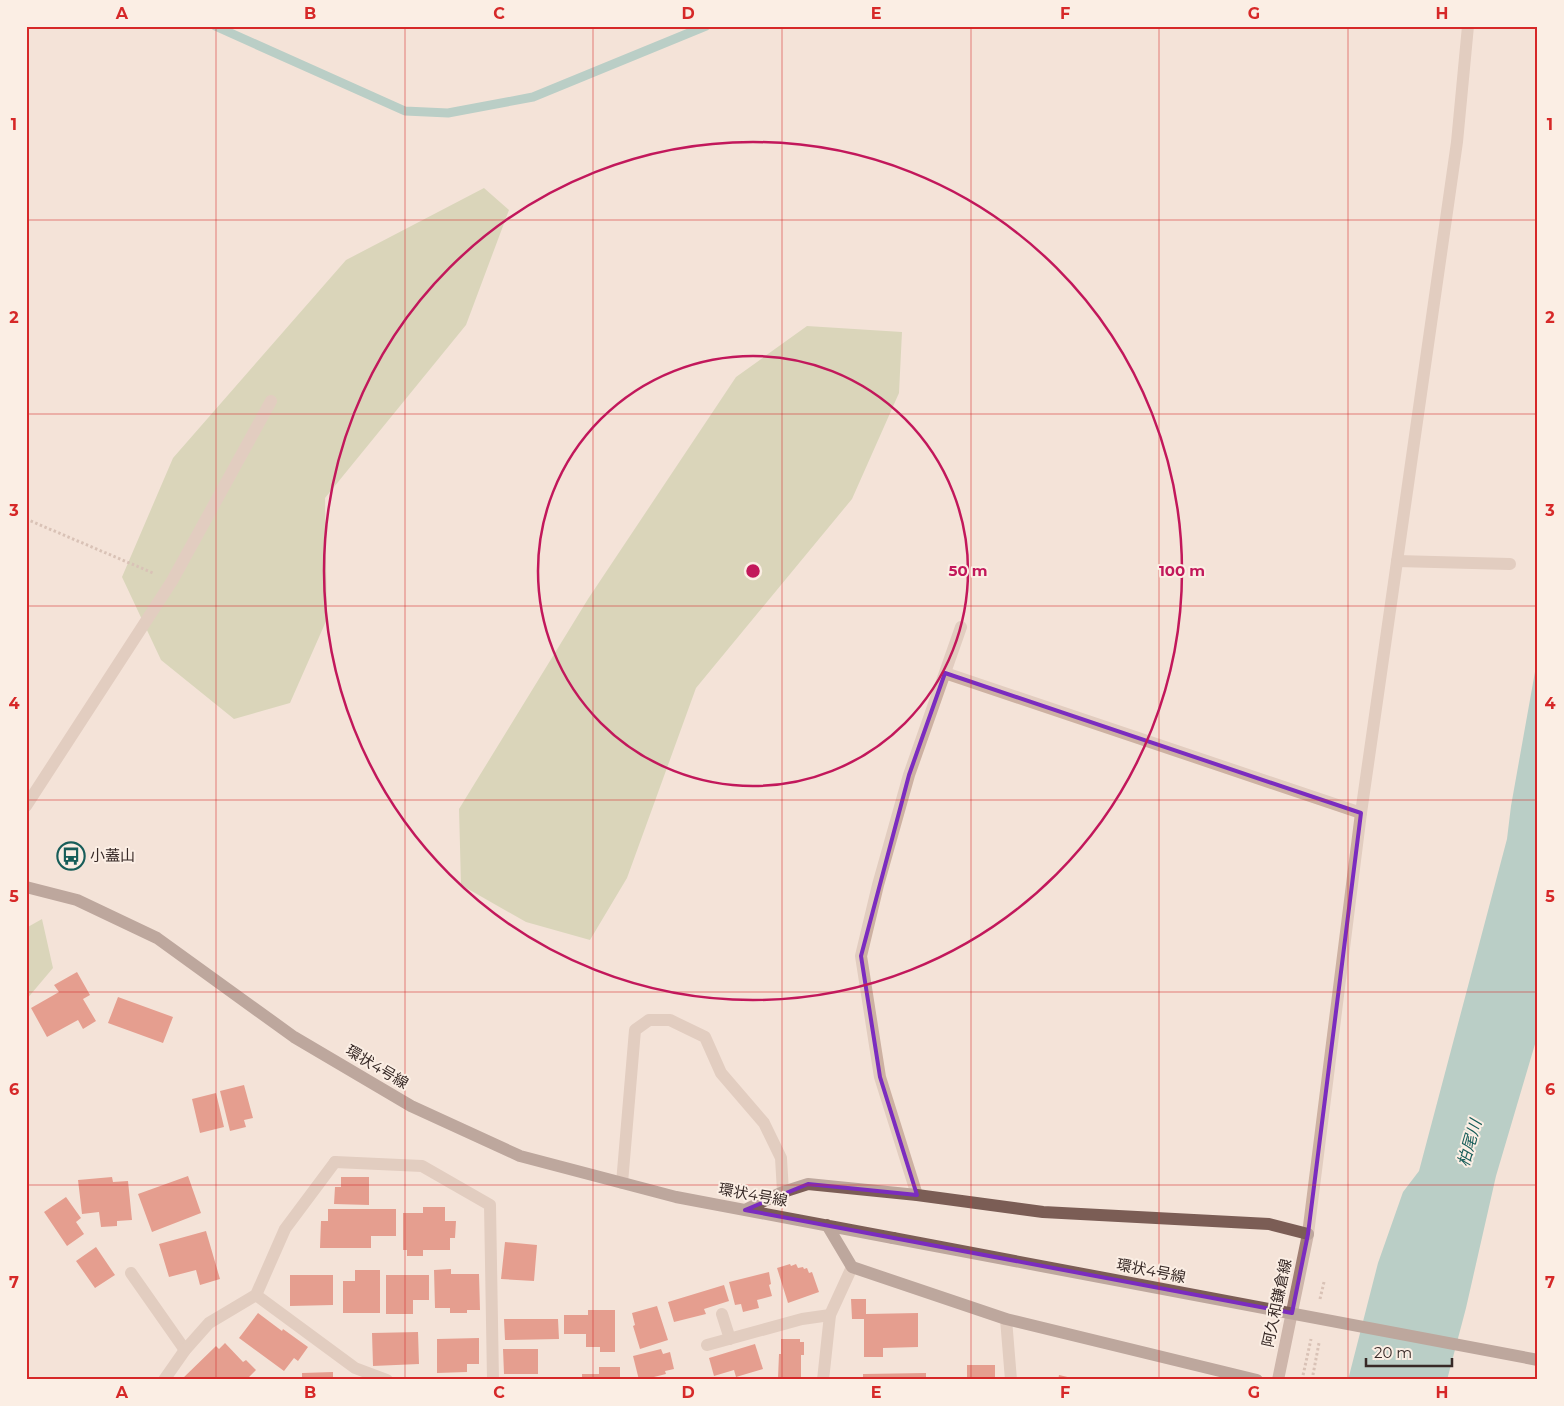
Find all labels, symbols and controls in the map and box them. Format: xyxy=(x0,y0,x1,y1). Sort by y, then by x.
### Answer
text: A xyxy=(115,4,129,23)
text: B xyxy=(304,4,316,23)
text: C xyxy=(493,4,505,23)
text: D xyxy=(681,4,695,23)
text: E xyxy=(871,4,881,23)
text: F xyxy=(1060,4,1070,23)
text: G xyxy=(1248,4,1260,23)
text: H xyxy=(1436,4,1448,23)
text: 1 xyxy=(11,115,17,134)
text: 1 xyxy=(1547,115,1553,134)
text: 2 xyxy=(9,308,19,327)
text: 2 xyxy=(1545,308,1555,327)
text: 3 xyxy=(8,501,19,520)
text: 3 xyxy=(1544,501,1555,520)
text: 50 m xyxy=(948,561,988,580)
text: 100 m xyxy=(1159,561,1205,580)
centre of rings xyxy=(744,562,762,580)
text: 4 xyxy=(8,694,20,713)
text: 4 xyxy=(1544,694,1556,713)
bus stop icon: 小蓋山 xyxy=(56,841,86,871)
place label: 小蓋山 xyxy=(90,846,135,865)
text: 5 xyxy=(9,887,19,906)
text: 5 xyxy=(1545,887,1555,906)
street label: 環状4号線 xyxy=(342,1040,412,1093)
text: 6 xyxy=(9,1080,19,1099)
text: 6 xyxy=(1545,1080,1555,1099)
water label: 柏尾川 xyxy=(1454,1116,1486,1169)
street label: 環状4号線 xyxy=(717,1179,789,1210)
street label: 環状4号線 xyxy=(1115,1255,1187,1287)
street label: 阿久和鎌倉線 xyxy=(1258,1257,1295,1349)
text: 7 xyxy=(9,1273,19,1292)
text: 7 xyxy=(1545,1273,1555,1292)
scale bar xyxy=(1366,1336,1453,1368)
text: 20 m xyxy=(1374,1343,1412,1362)
text: A xyxy=(115,1383,129,1402)
text: B xyxy=(304,1383,316,1402)
text: C xyxy=(493,1383,505,1402)
text: D xyxy=(681,1383,695,1402)
text: E xyxy=(871,1383,881,1402)
text: F xyxy=(1060,1383,1070,1402)
text: G xyxy=(1248,1383,1260,1402)
text: H xyxy=(1436,1383,1448,1402)

